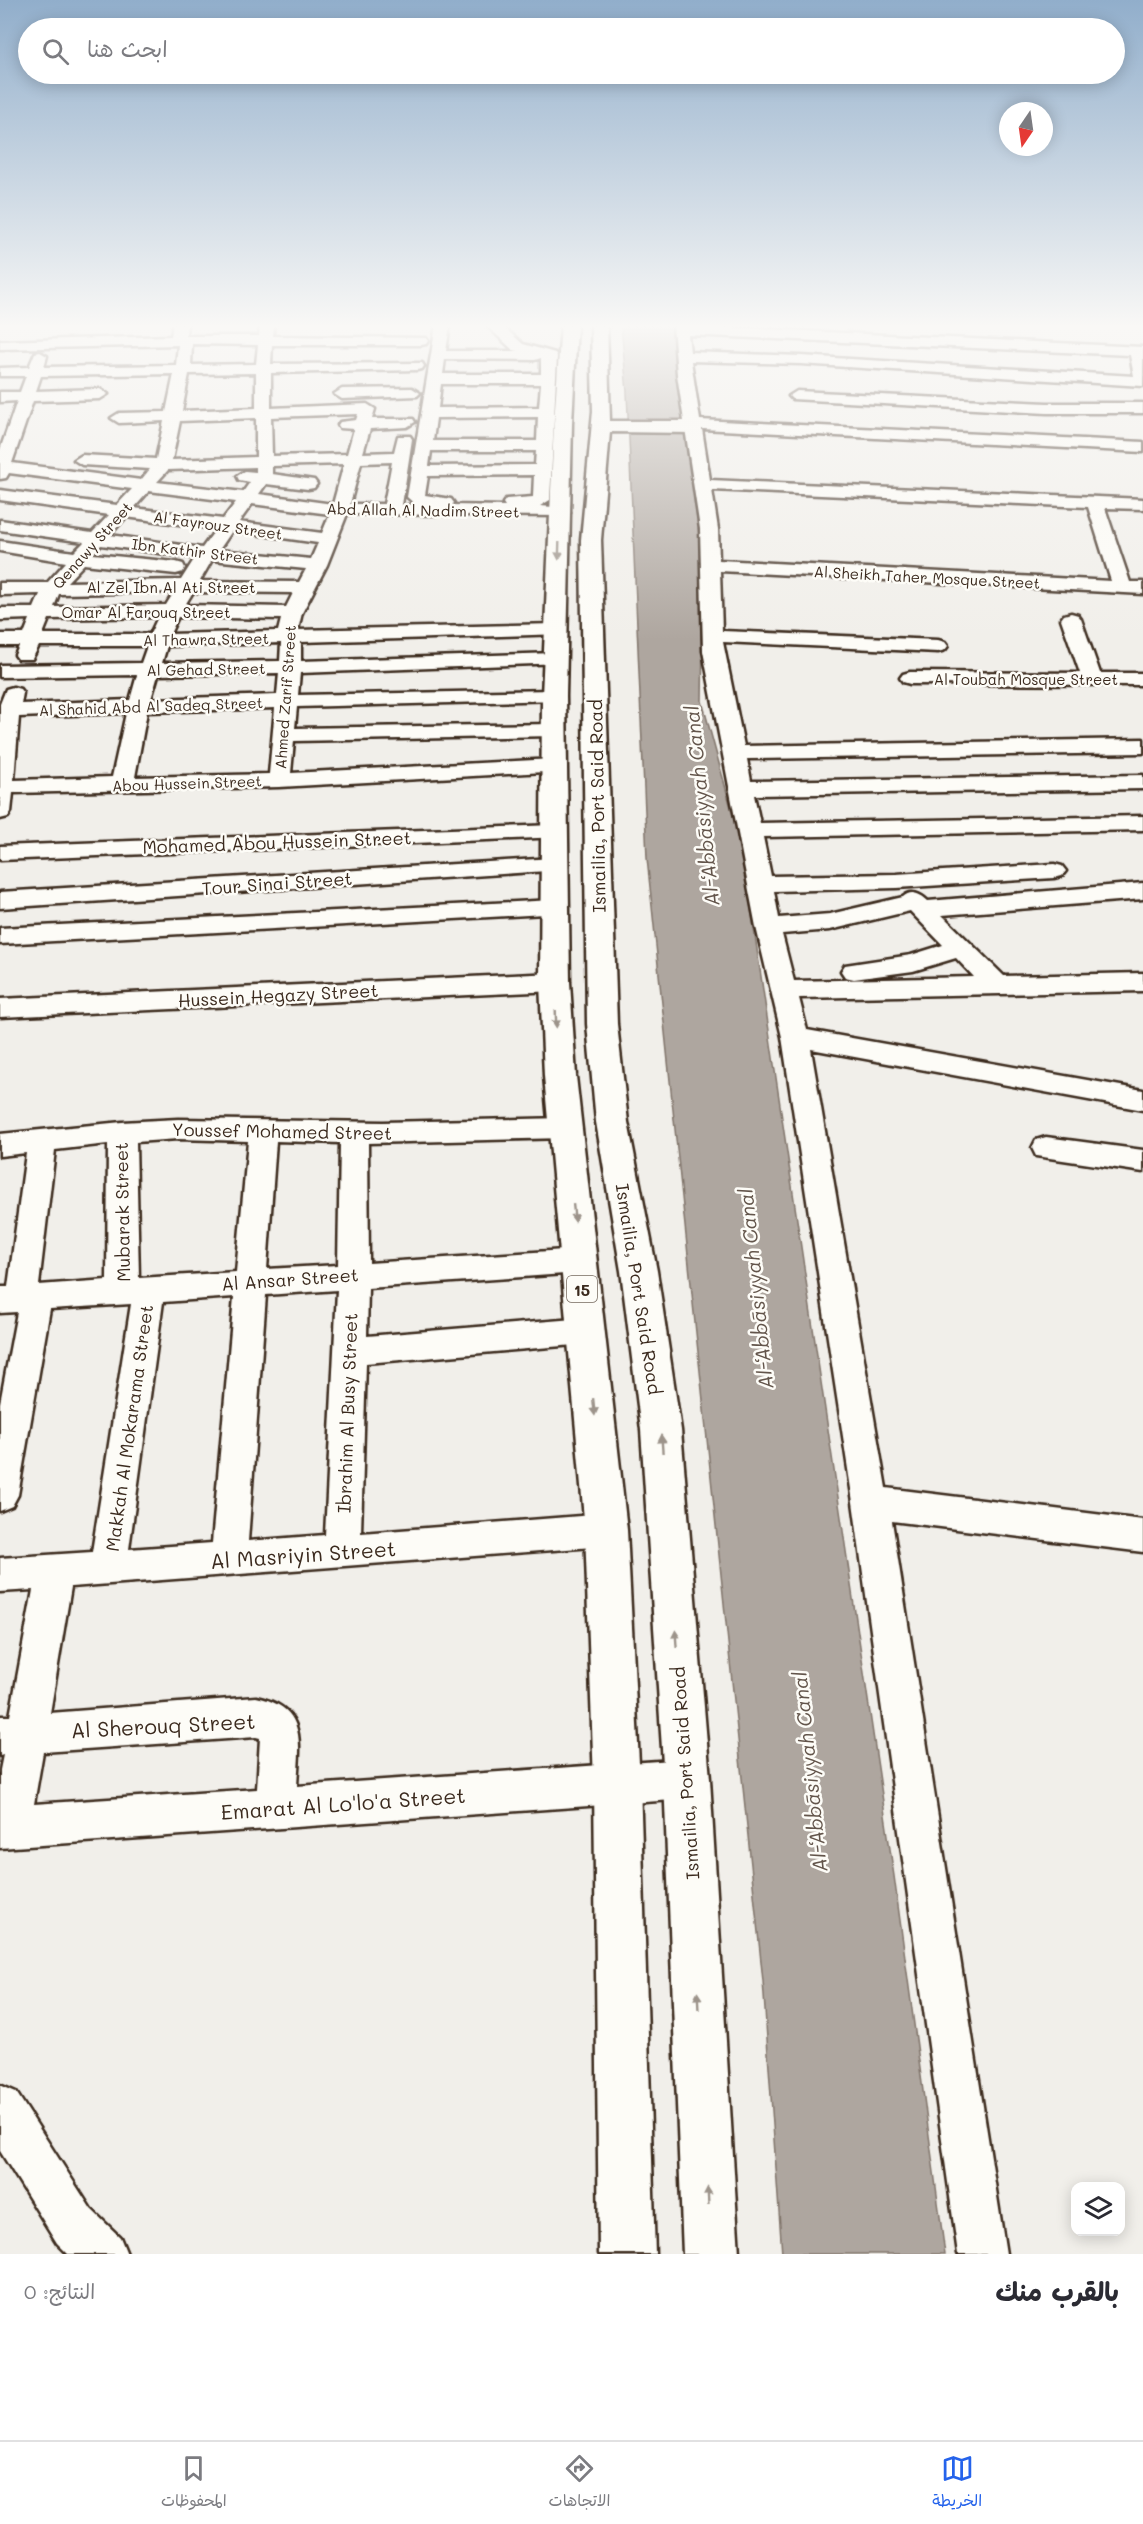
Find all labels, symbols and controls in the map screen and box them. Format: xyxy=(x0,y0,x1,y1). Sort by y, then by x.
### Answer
search box xyxy=(18,18,1125,84)
text: ابحث هنا xyxy=(87,34,168,63)
icon: search xyxy=(39,35,72,68)
north arrow xyxy=(999,102,1053,156)
street label: Qenawy Street xyxy=(48,497,136,593)
street label: Abd Allah Al Nadim Street xyxy=(326,498,520,522)
street label: Al Fayrouz Street xyxy=(152,506,284,544)
street label: Ibn Kathir Street xyxy=(131,533,259,569)
one-way arrow xyxy=(555,541,564,560)
street label: Al Sheikh Taher Mosque Street xyxy=(813,561,1041,593)
street label: Al Zel Ibn Al Ati Street xyxy=(86,577,256,597)
street label: Omar Al Farouq Street xyxy=(62,602,230,622)
street label: Ahmed Zarif Street xyxy=(270,624,300,770)
street label: Al Thawra Street xyxy=(143,628,269,650)
street label: Al Gehad Street xyxy=(146,658,266,680)
street label: Al Toubah Mosque Street xyxy=(934,669,1118,689)
street label: Al Shahid Abd Al Sadeq Street xyxy=(38,692,264,720)
street label: Ismailia, Port Said Road xyxy=(583,699,611,913)
water label: Al-ʿAbbāsiyyah Canal xyxy=(678,705,724,907)
street label: Abou Hussein Street xyxy=(112,770,262,796)
street label: Mohamed Abou Hussein Street xyxy=(142,825,412,859)
street label: Tour Sinai Street xyxy=(201,866,353,900)
street label: Hussein Hegazy Street xyxy=(177,978,379,1012)
one-way arrow xyxy=(552,1009,561,1028)
street label: Youssef Mohamed Street xyxy=(172,1117,392,1145)
street label: Mubarak Street xyxy=(109,1142,135,1282)
street label: Ismailia, Port Said Road xyxy=(610,1182,668,1396)
water label: Al-ʿAbbāsiyyah Canal xyxy=(732,1188,778,1390)
one-way arrow xyxy=(569,1203,579,1222)
street label: Al Ansar Street xyxy=(221,1262,359,1296)
road number: 15 xyxy=(567,1276,597,1302)
street label: Makkah Al Mokarama Street xyxy=(100,1303,158,1553)
street label: Ibrahim Al Busy Street xyxy=(332,1312,362,1514)
one-way arrow xyxy=(589,1397,599,1416)
one-way arrow xyxy=(657,1435,667,1454)
street label: Al Masriyin Street xyxy=(209,1534,397,1574)
one-way arrow xyxy=(672,1629,681,1648)
street label: Ismailia, Port Said Road xyxy=(666,1666,704,1880)
water label: Al-ʿAbbāsiyyah Canal xyxy=(786,1671,832,1873)
street label: Al Sherouq Street xyxy=(70,1707,256,1743)
street label: Emarat Al Lo'lo'a Street xyxy=(220,1781,466,1825)
one-way arrow xyxy=(694,1991,703,2010)
map controls xyxy=(1071,2182,1125,2236)
button: layers xyxy=(1071,2182,1125,2236)
one-way arrow xyxy=(704,2186,713,2205)
text: بالقرب منك xyxy=(996,2274,1119,2308)
text: النتائج: 0 xyxy=(24,2278,95,2304)
tab: المحفوظات xyxy=(161,2452,227,2515)
tab: الاتجاهات xyxy=(549,2452,610,2515)
tab: الخريطة xyxy=(932,2452,982,2515)

